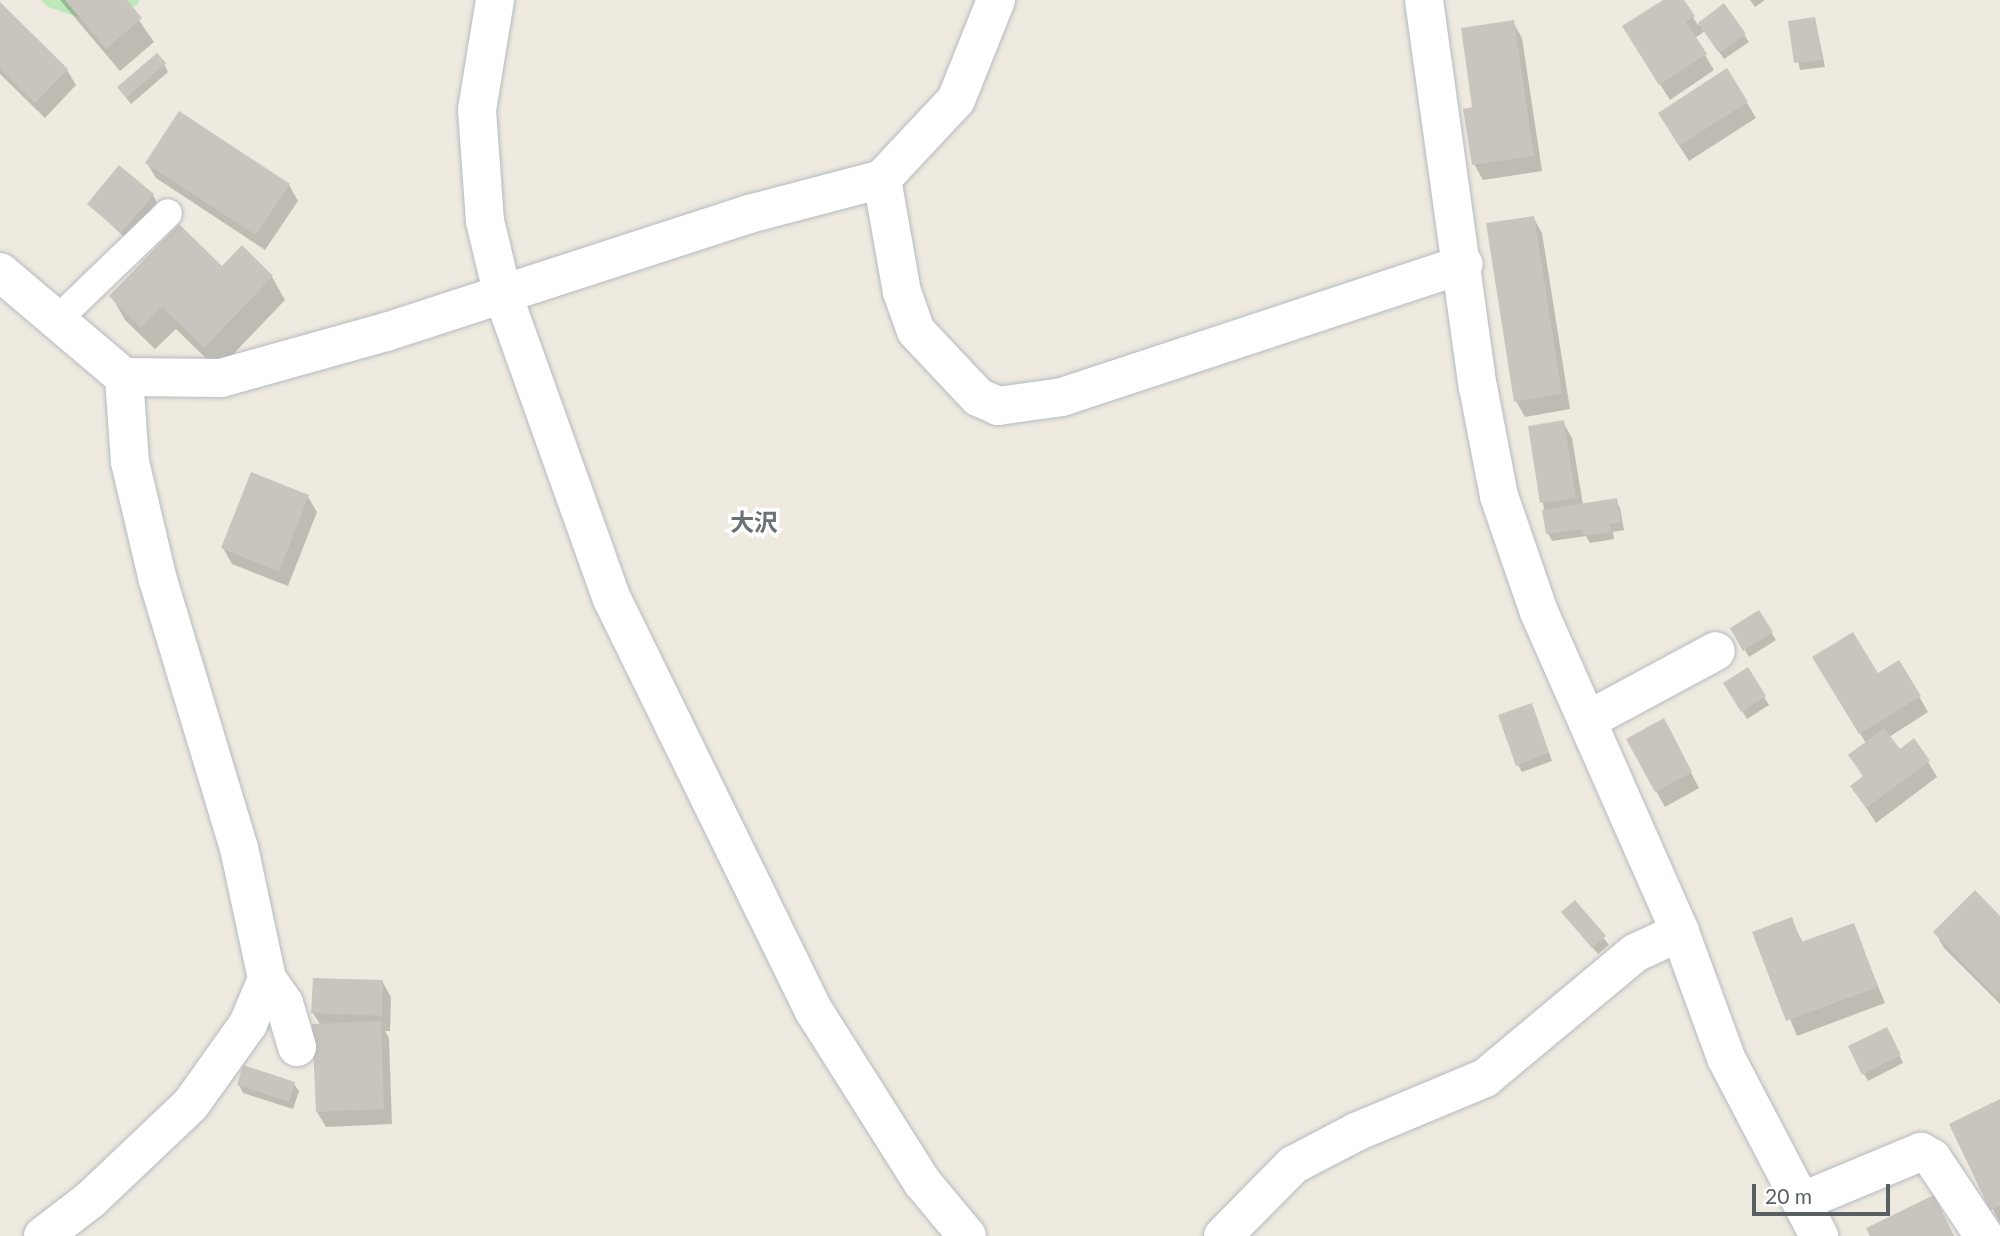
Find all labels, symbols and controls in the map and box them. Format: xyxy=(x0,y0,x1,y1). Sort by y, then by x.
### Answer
district label: 大沢 xyxy=(730,508,778,536)
scale bar xyxy=(1755,1170,1893,1214)
text: 20 m xyxy=(1765,1183,1812,1208)

